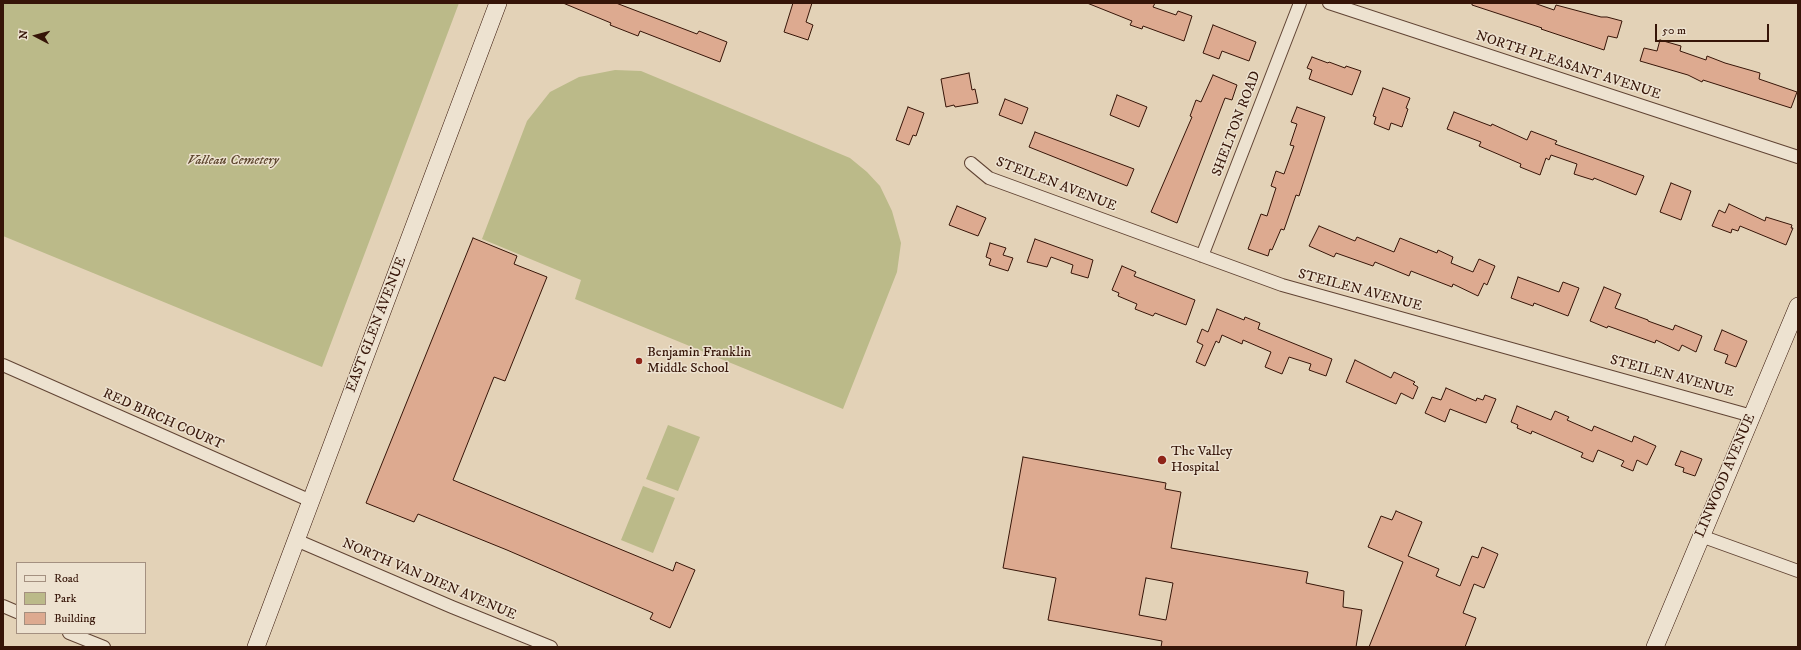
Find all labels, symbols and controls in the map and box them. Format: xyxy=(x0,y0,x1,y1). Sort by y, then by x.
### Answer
north arrow xyxy=(16,16,56,56)
scale bar xyxy=(1657,16,1771,42)
text: 50 m xyxy=(1662,23,1686,38)
street label: NORTH PLEASANT AVENUE xyxy=(1473,28,1663,104)
text: N xyxy=(17,30,31,40)
street label: SHELTON ROAD xyxy=(1209,69,1265,179)
park label: Valleau Cemetery xyxy=(187,153,279,169)
street label: STEILEN AVENUE xyxy=(993,154,1119,216)
street label: EAST GLEN AVENUE xyxy=(343,255,411,395)
street label: STEILEN AVENUE xyxy=(1296,266,1424,316)
place label: Benjamin Franklin Middle School xyxy=(647,345,751,378)
street label: STEILEN AVENUE xyxy=(1608,352,1736,402)
marker: Benjamin Franklin Middle School xyxy=(634,356,644,366)
street label: RED BIRCH COURT xyxy=(100,386,226,454)
street label: LINWOOD AVENUE xyxy=(1692,412,1760,540)
place label: The Valley Hospital xyxy=(1171,444,1232,476)
marker: The Valley Hospital xyxy=(1156,454,1168,466)
street label: NORTH VAN DIEN AVENUE xyxy=(339,536,519,624)
legend xyxy=(16,562,146,634)
text: Road xyxy=(54,571,79,586)
text: Park xyxy=(54,591,76,606)
text: Building xyxy=(54,611,95,626)

